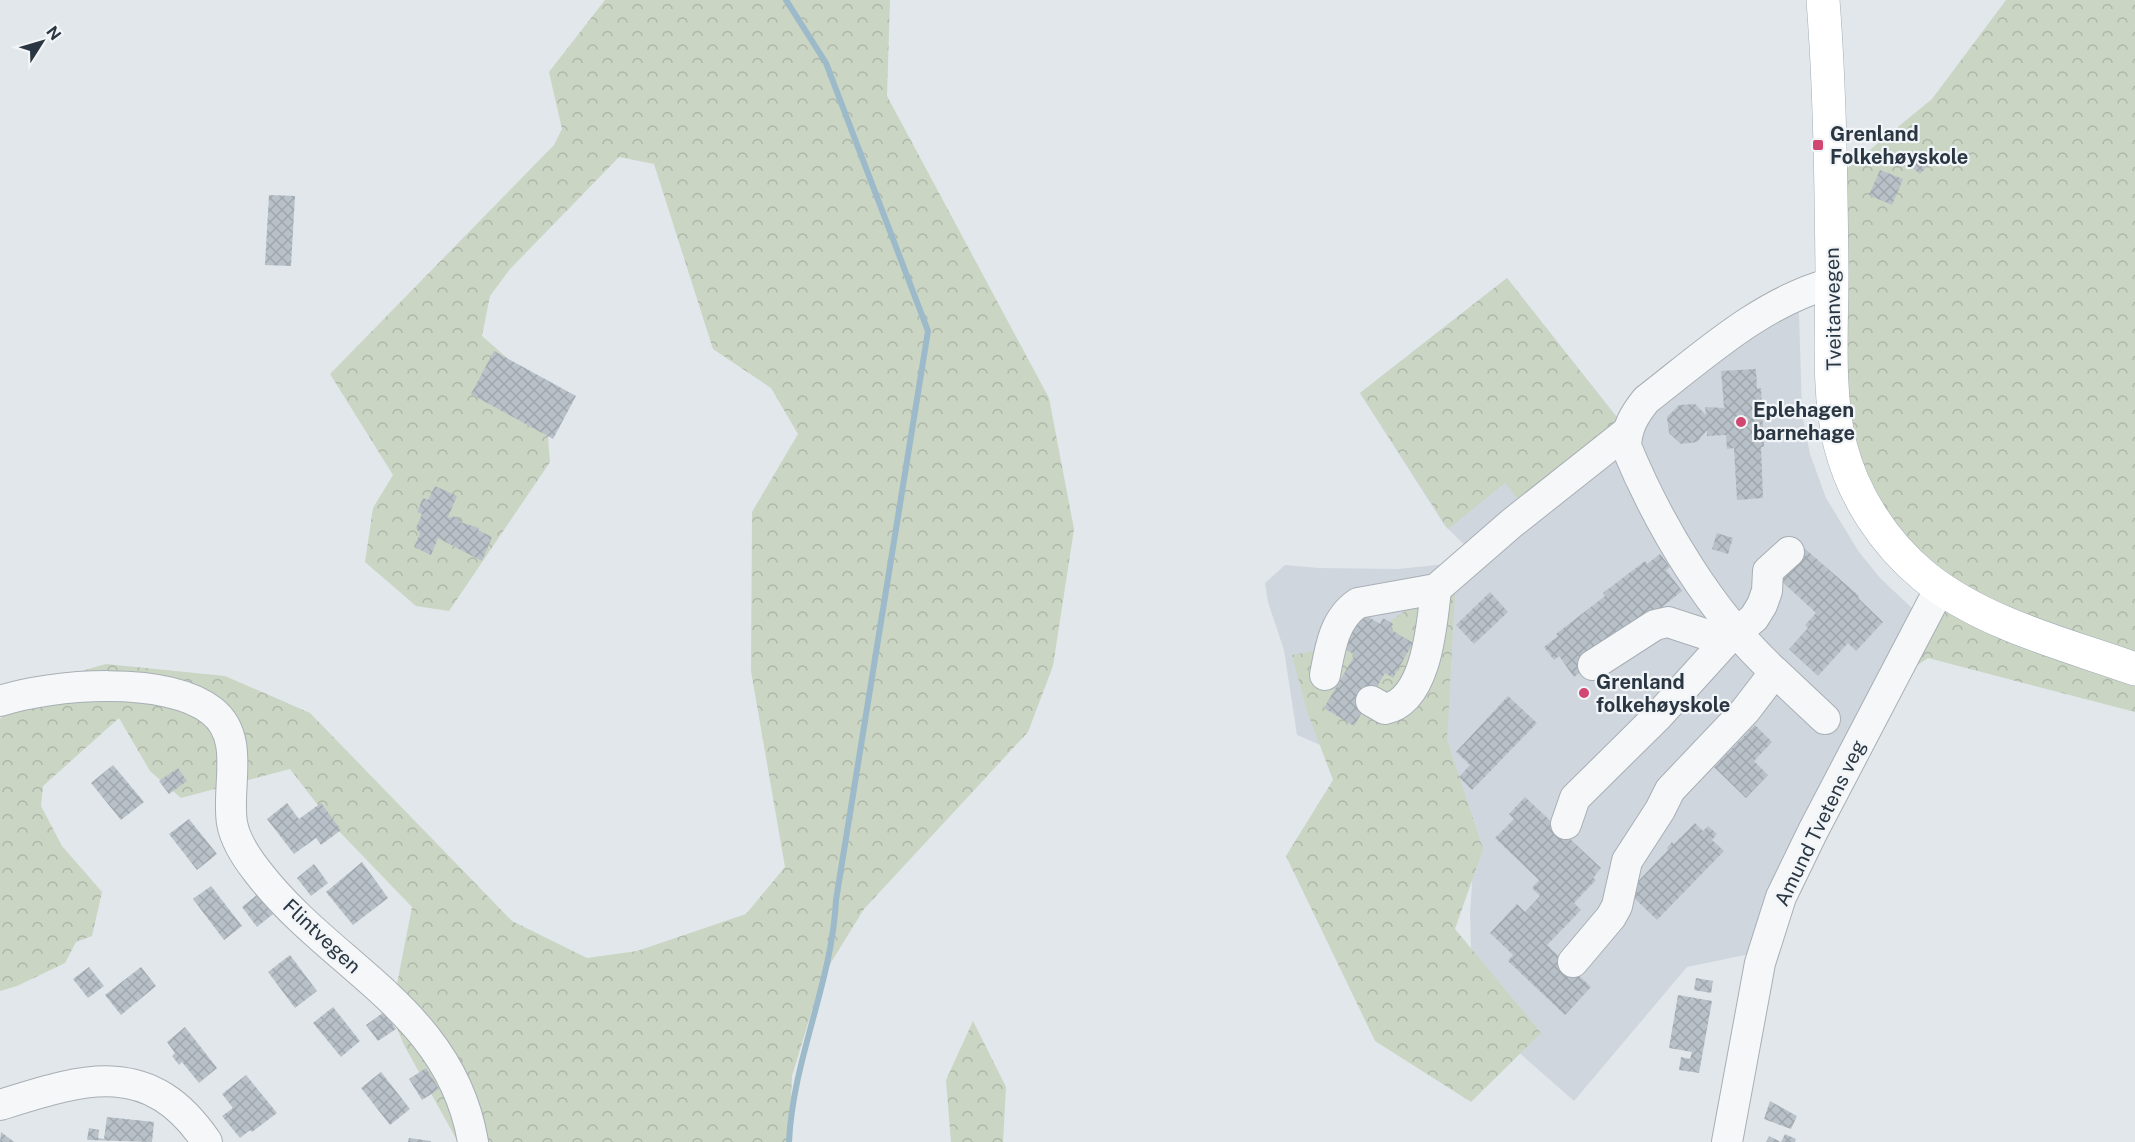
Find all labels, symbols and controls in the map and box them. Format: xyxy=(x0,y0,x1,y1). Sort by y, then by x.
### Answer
north arrow xyxy=(12,12,72,72)
text: N xyxy=(42,23,65,44)
place label: Grenland Folkehøyskole xyxy=(1830,122,1968,169)
marker: Grenland Folkehøyskole xyxy=(1811,138,1825,152)
street label: Tveitanvegen xyxy=(1820,247,1846,371)
place label: Eplehagen barnehage xyxy=(1753,398,1855,445)
marker: Eplehagen barnehage xyxy=(1734,415,1748,429)
place label: Grenland folkehøyskole xyxy=(1596,670,1730,717)
marker: Grenland folkehøyskole xyxy=(1577,686,1591,700)
street label: Amund Tvetens veg xyxy=(1769,736,1871,910)
street label: Flintvegen xyxy=(278,894,366,978)

